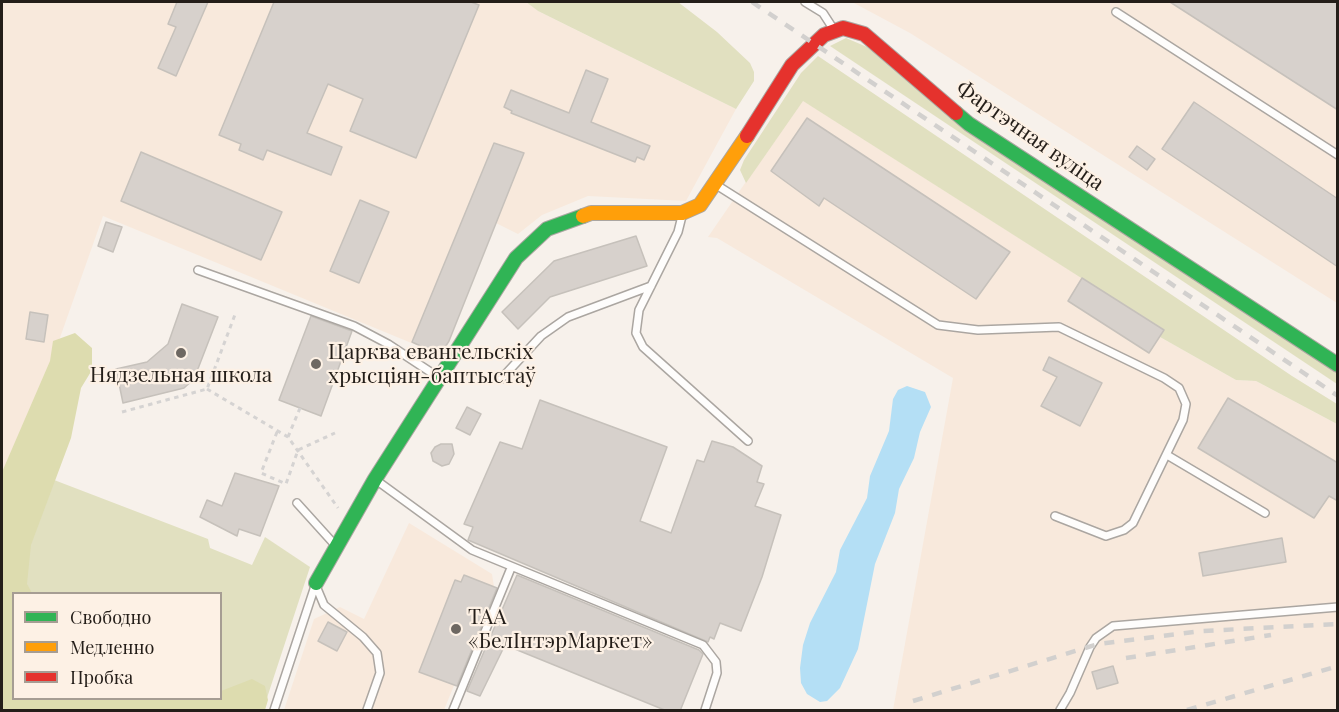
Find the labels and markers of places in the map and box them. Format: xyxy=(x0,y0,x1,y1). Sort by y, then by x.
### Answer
place label: Царква евангельскіх хрысціян-баптыстаў xyxy=(328,339,536,389)
marker: Нядзельная школа xyxy=(174,346,188,360)
marker: Царква евангельскіх хрысціян-баптыстаў xyxy=(309,357,323,371)
place label: Нядзельная школа xyxy=(90,362,272,388)
place label: ТАА «БелІнтэрМаркет» xyxy=(468,604,653,654)
marker: ТАА «БелІнтэрМаркет» xyxy=(449,622,463,636)

